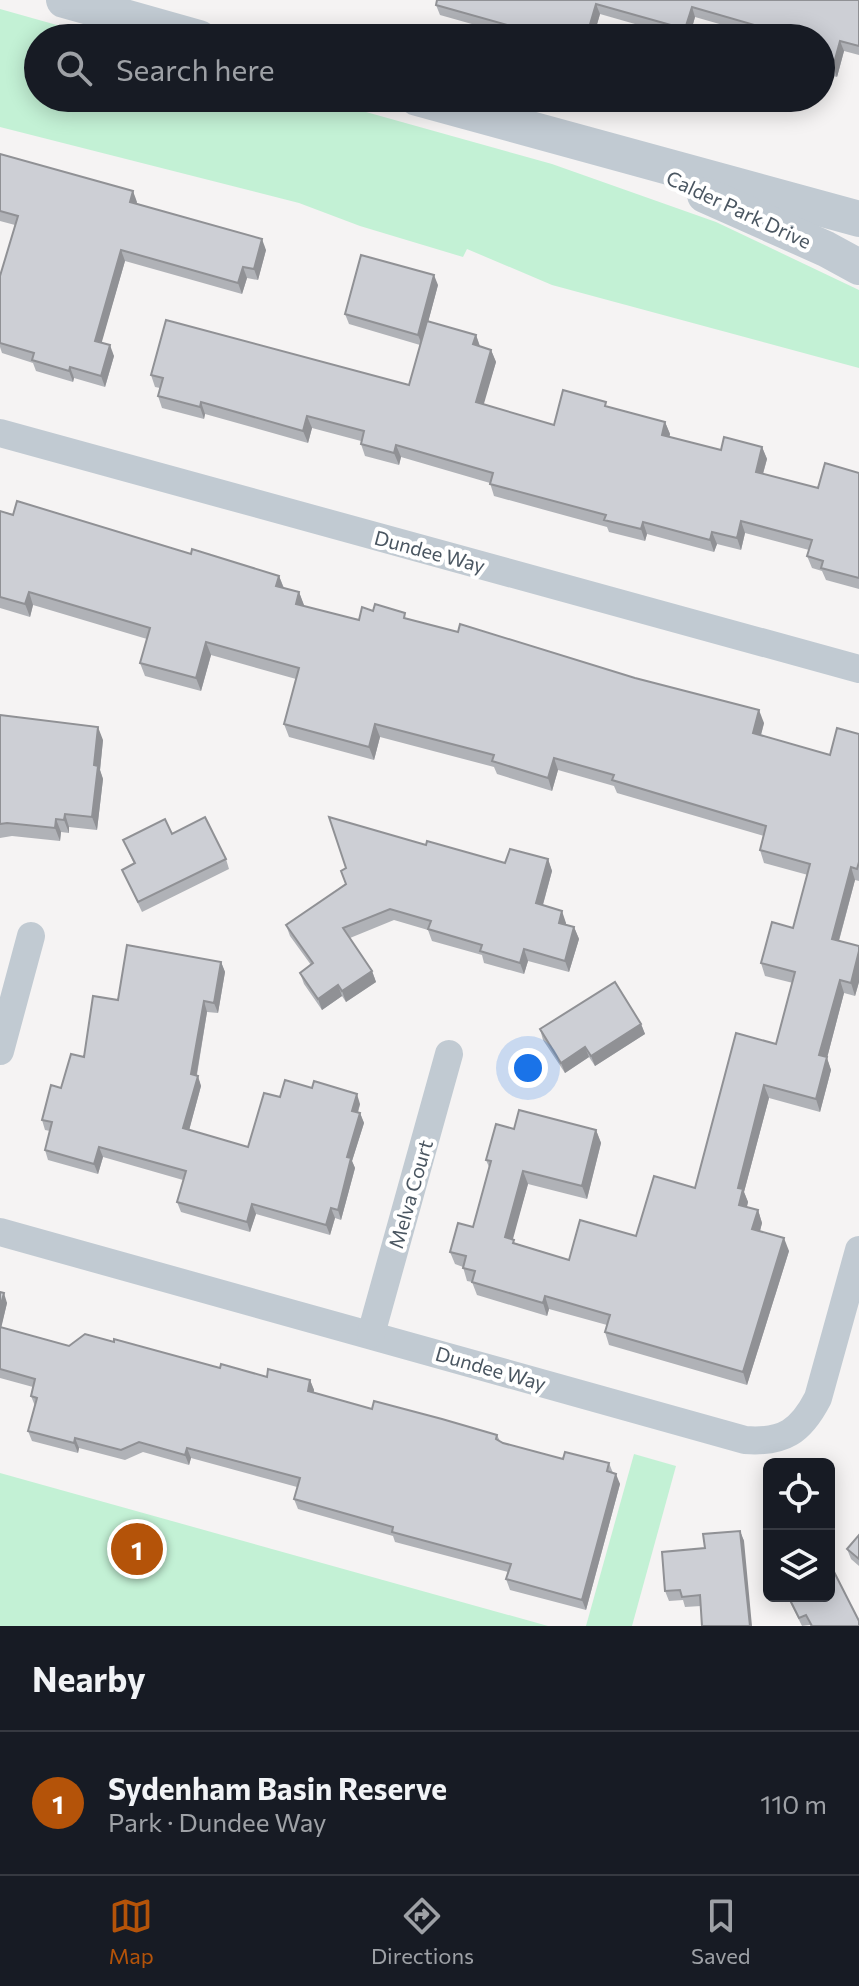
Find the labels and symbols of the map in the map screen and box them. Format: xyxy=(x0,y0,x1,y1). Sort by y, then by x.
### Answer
street label: Calder Park Drive xyxy=(663,165,815,253)
street label: Dundee Way xyxy=(372,525,488,577)
your location xyxy=(508,1048,548,1088)
street label: Melva Court xyxy=(383,1137,437,1251)
street label: Dundee Way xyxy=(433,1341,549,1395)
pin: 1 xyxy=(111,1519,163,1579)

